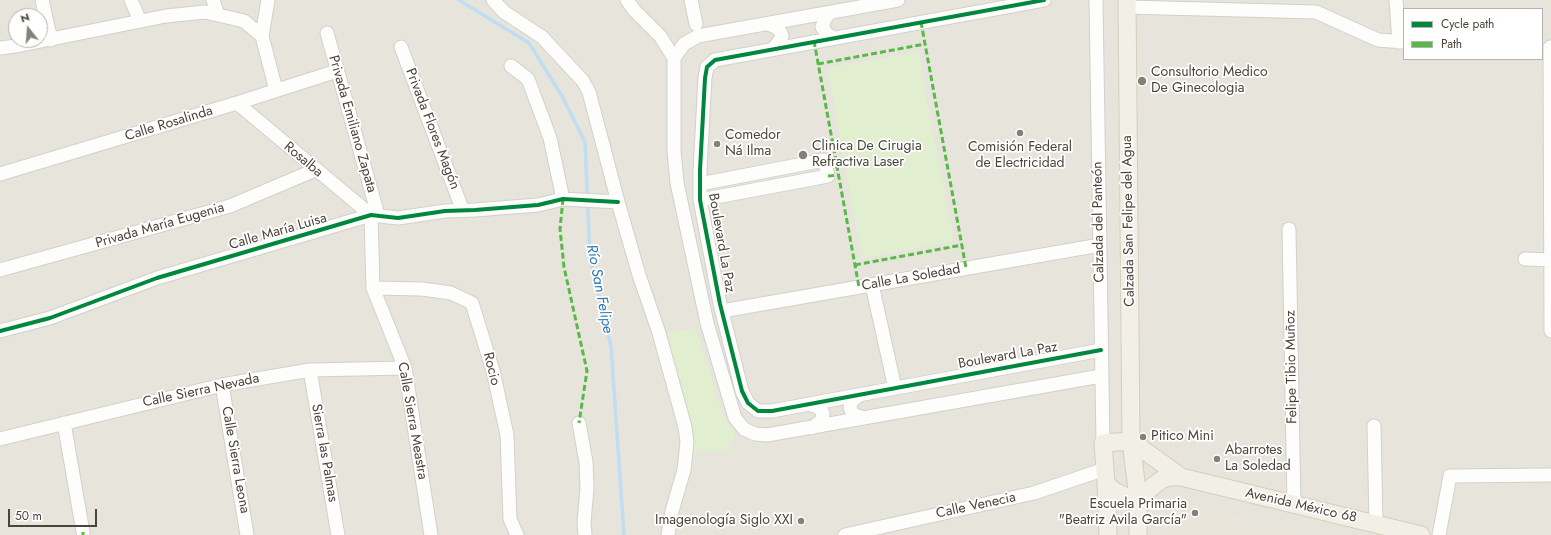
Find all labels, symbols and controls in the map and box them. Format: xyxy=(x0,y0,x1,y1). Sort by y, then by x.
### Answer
north arrow xyxy=(8,8,48,48)
legend xyxy=(1403,8,1543,60)
text: N xyxy=(18,9,31,26)
text: Cycle path xyxy=(1441,15,1494,33)
text: Path xyxy=(1441,35,1462,53)
street label: Privada Emiliano Zapata xyxy=(324,54,380,194)
place label: Consultorio Medico De Ginecologia xyxy=(1151,65,1268,98)
street label: Privada Flores Magón xyxy=(401,66,463,192)
marker: Consultorio Medico De Ginecologia xyxy=(1136,75,1148,87)
street label: Calle Rosalinda xyxy=(123,103,215,145)
place label: Comedor Ná Ilma xyxy=(725,128,781,160)
marker: Comisión Federal de Electricidad xyxy=(1015,128,1025,138)
street label: Calzada San Felipe del Agua xyxy=(1119,135,1139,307)
street label: Rosalba xyxy=(280,139,326,181)
marker: Comedor Ná Ilma xyxy=(712,139,722,149)
place label: Clinica De Cirugia Refractiva Laser xyxy=(812,139,922,172)
place label: Comisión Federal de Electricidad xyxy=(968,140,1072,172)
marker: Clinica De Cirugia Refractiva Laser xyxy=(797,149,809,161)
street label: Calzada del Panteón xyxy=(1090,161,1108,283)
street label: Boulevard La Paz xyxy=(704,192,738,294)
street label: Privada María Eugenia xyxy=(94,200,226,252)
street label: Calle María Luisa xyxy=(227,210,329,254)
water label: Río San Felipe xyxy=(582,243,616,335)
street label: Calle La Soledad xyxy=(860,261,962,295)
street label: Felipe Tibio Muñoz xyxy=(1283,310,1301,424)
street label: Boulevard La Paz xyxy=(957,339,1059,373)
street label: Rocio xyxy=(479,351,503,387)
street label: Calle Sierra Meastra xyxy=(393,361,431,481)
street label: Calle Sierra Nevada xyxy=(141,370,261,412)
street label: Sierra las Palmas xyxy=(307,403,341,503)
street label: Calle Sierra Leona xyxy=(217,405,253,515)
place label: Pitico Mini xyxy=(1151,429,1214,445)
marker: Pitico Mini xyxy=(1138,432,1148,442)
place label: Abarrotes La Soledad xyxy=(1225,443,1291,476)
marker: Abarrotes La Soledad xyxy=(1212,454,1222,464)
street label: Avenida México 68 xyxy=(1244,485,1358,527)
street label: Calle Venecia xyxy=(935,489,1017,523)
place label: Escuela Primaria "Beatriz Avila García" xyxy=(1058,497,1187,530)
scale bar xyxy=(10,501,99,527)
text: 50 m xyxy=(15,507,42,525)
marker: Escuela Primaria "Beatriz Avila García" xyxy=(1190,508,1200,518)
place label: Imagenología Siglo XXI xyxy=(655,513,793,529)
marker: Imagenología Siglo XXI xyxy=(796,516,806,526)

